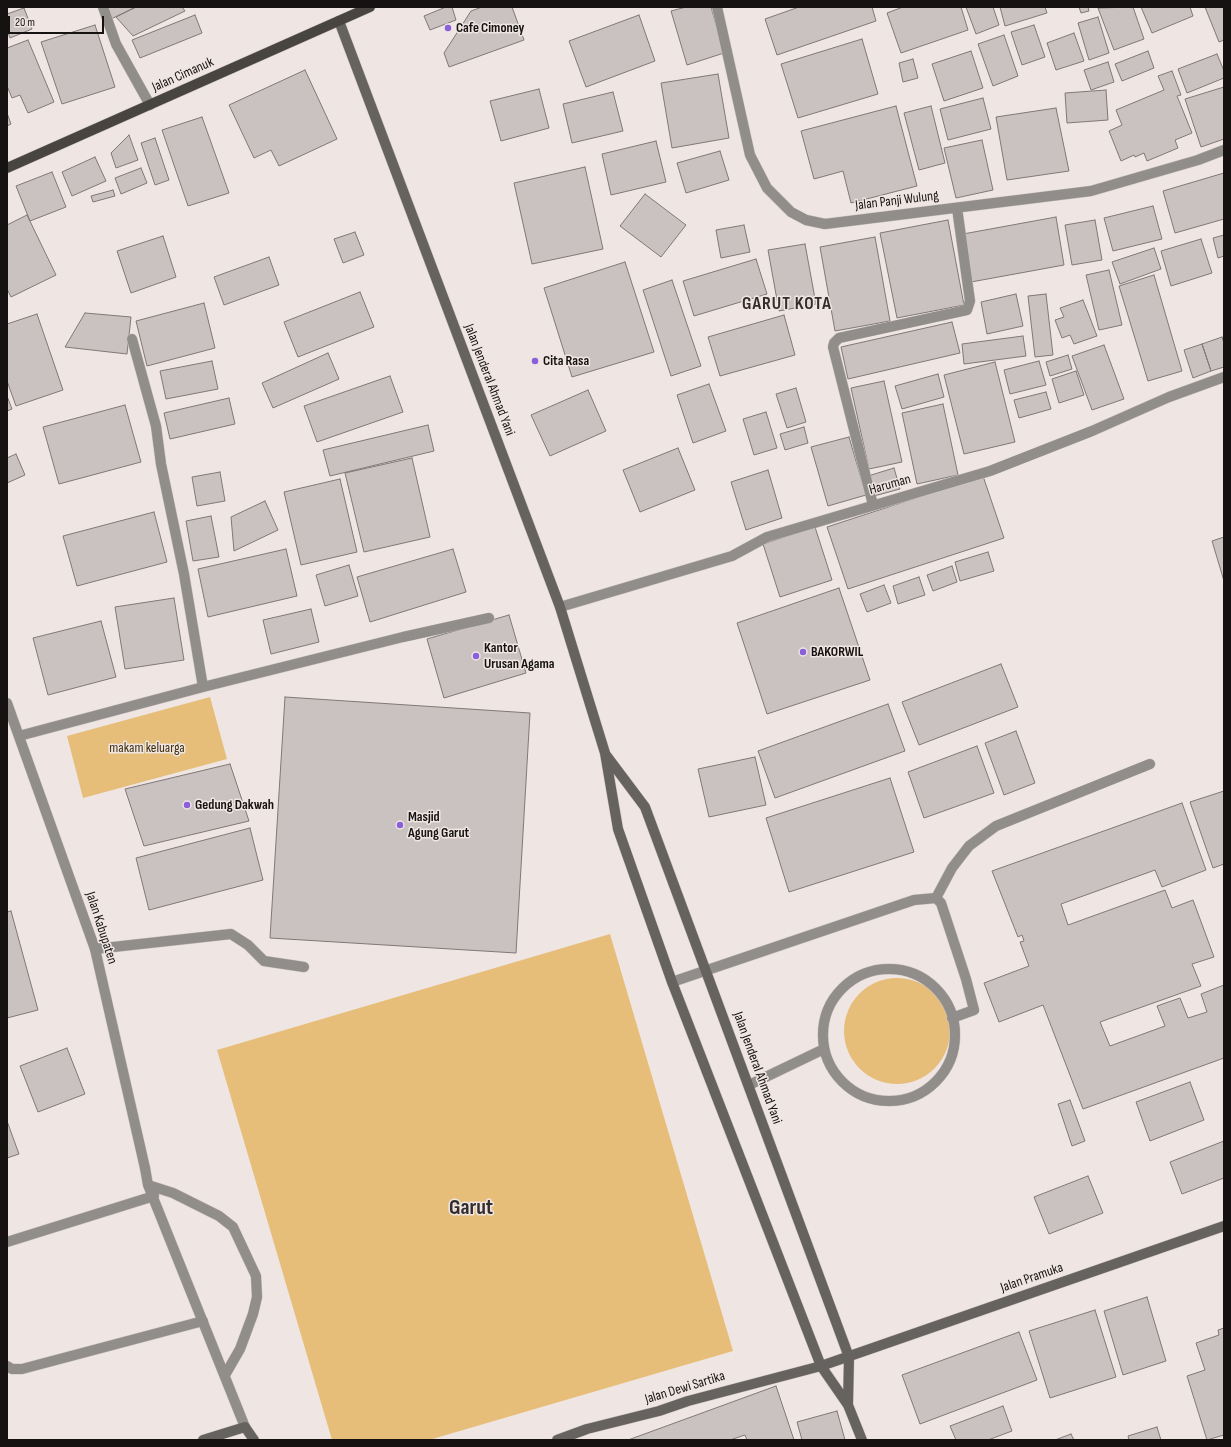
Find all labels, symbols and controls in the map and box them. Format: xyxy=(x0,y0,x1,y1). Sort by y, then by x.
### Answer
scale bar xyxy=(10,8,106,34)
text: 20 m xyxy=(15,15,35,30)
place label: Cafe Cimoney xyxy=(456,20,524,36)
marker: Cafe Cimoney xyxy=(443,23,453,33)
street label: Jalan Cimanuk xyxy=(150,54,216,96)
street label: Jalan Panji Wulung xyxy=(854,188,940,214)
district label: GARUT KOTA xyxy=(742,293,832,315)
street label: Jalan Jenderal Ahmad Yani xyxy=(460,322,518,438)
place label: Cita Rasa xyxy=(543,353,589,369)
marker: Cita Rasa xyxy=(530,356,540,366)
street label: Haruman xyxy=(867,471,913,499)
place label: Kantor Urusan Agama xyxy=(484,640,555,672)
place label: BAKORWIL xyxy=(811,644,863,660)
marker: BAKORWIL xyxy=(798,647,808,657)
marker: Kantor Urusan Agama xyxy=(471,651,481,661)
park label: makam keluarga xyxy=(109,740,185,756)
place label: Gedung Dakwah xyxy=(195,797,274,813)
marker: Gedung Dakwah xyxy=(182,800,192,810)
place label: Masjid Agung Garut xyxy=(408,809,469,842)
marker: Masjid Agung Garut xyxy=(395,820,405,830)
street label: Jalan Kabupaten xyxy=(81,890,121,966)
street label: Jalan Jenderal Ahmad Yani xyxy=(729,1010,785,1126)
district label: Garut xyxy=(449,1195,493,1221)
street label: Jalan Pramuka xyxy=(998,1259,1066,1297)
street label: Jalan Dewi Sartika xyxy=(643,1368,727,1408)

